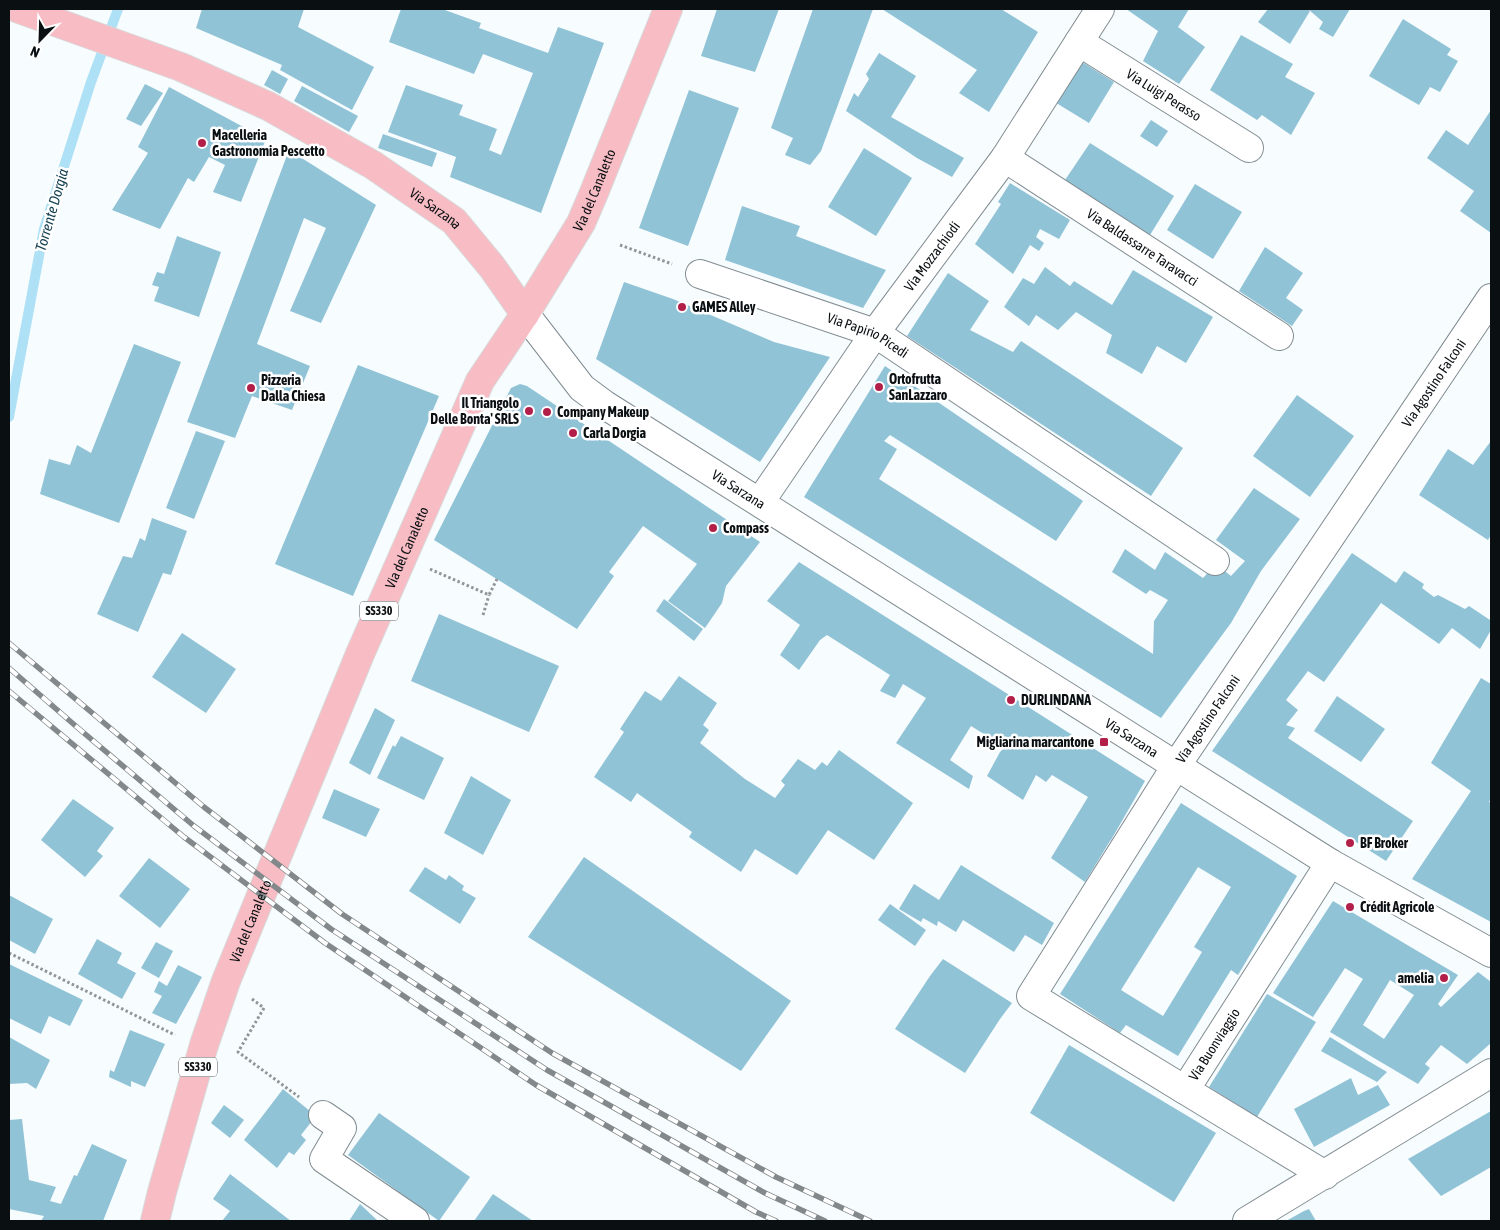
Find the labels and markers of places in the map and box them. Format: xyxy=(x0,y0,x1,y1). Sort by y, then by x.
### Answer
place label: Macelleria Gastronomia Pescetto xyxy=(212,127,325,159)
marker: Macelleria Gastronomia Pescetto xyxy=(196,137,208,149)
place label: GAMES Alley xyxy=(692,299,756,315)
marker: GAMES Alley xyxy=(676,301,688,313)
place label: Ortofrutta SanLazzaro xyxy=(889,371,948,403)
place label: Pizzeria Dalla Chiesa xyxy=(261,372,326,404)
marker: Ortofrutta SanLazzaro xyxy=(873,381,885,393)
marker: Pizzeria Dalla Chiesa xyxy=(245,382,257,394)
place label: Il Triangolo Delle Bonta' SRLS xyxy=(430,395,519,427)
place label: Company Makeup xyxy=(557,404,649,420)
marker: Il Triangolo Delle Bonta' SRLS xyxy=(523,405,535,417)
marker: Company Makeup xyxy=(541,406,553,418)
place label: Carla Dorgia xyxy=(583,425,646,441)
marker: Carla Dorgia xyxy=(567,427,579,439)
place label: Compass xyxy=(723,520,769,536)
marker: Compass xyxy=(707,522,719,534)
place label: DURLINDANA xyxy=(1021,692,1091,708)
marker: DURLINDANA xyxy=(1005,694,1017,706)
place label: Migliarina marcantone xyxy=(977,734,1094,750)
marker: Migliarina marcantone xyxy=(1098,736,1110,748)
place label: BF Broker xyxy=(1360,835,1409,851)
marker: BF Broker xyxy=(1344,837,1356,849)
place label: Crédit Agricole xyxy=(1360,899,1434,915)
marker: Crédit Agricole xyxy=(1344,901,1356,913)
place label: amelia xyxy=(1398,970,1434,986)
marker: amelia xyxy=(1438,972,1450,984)

